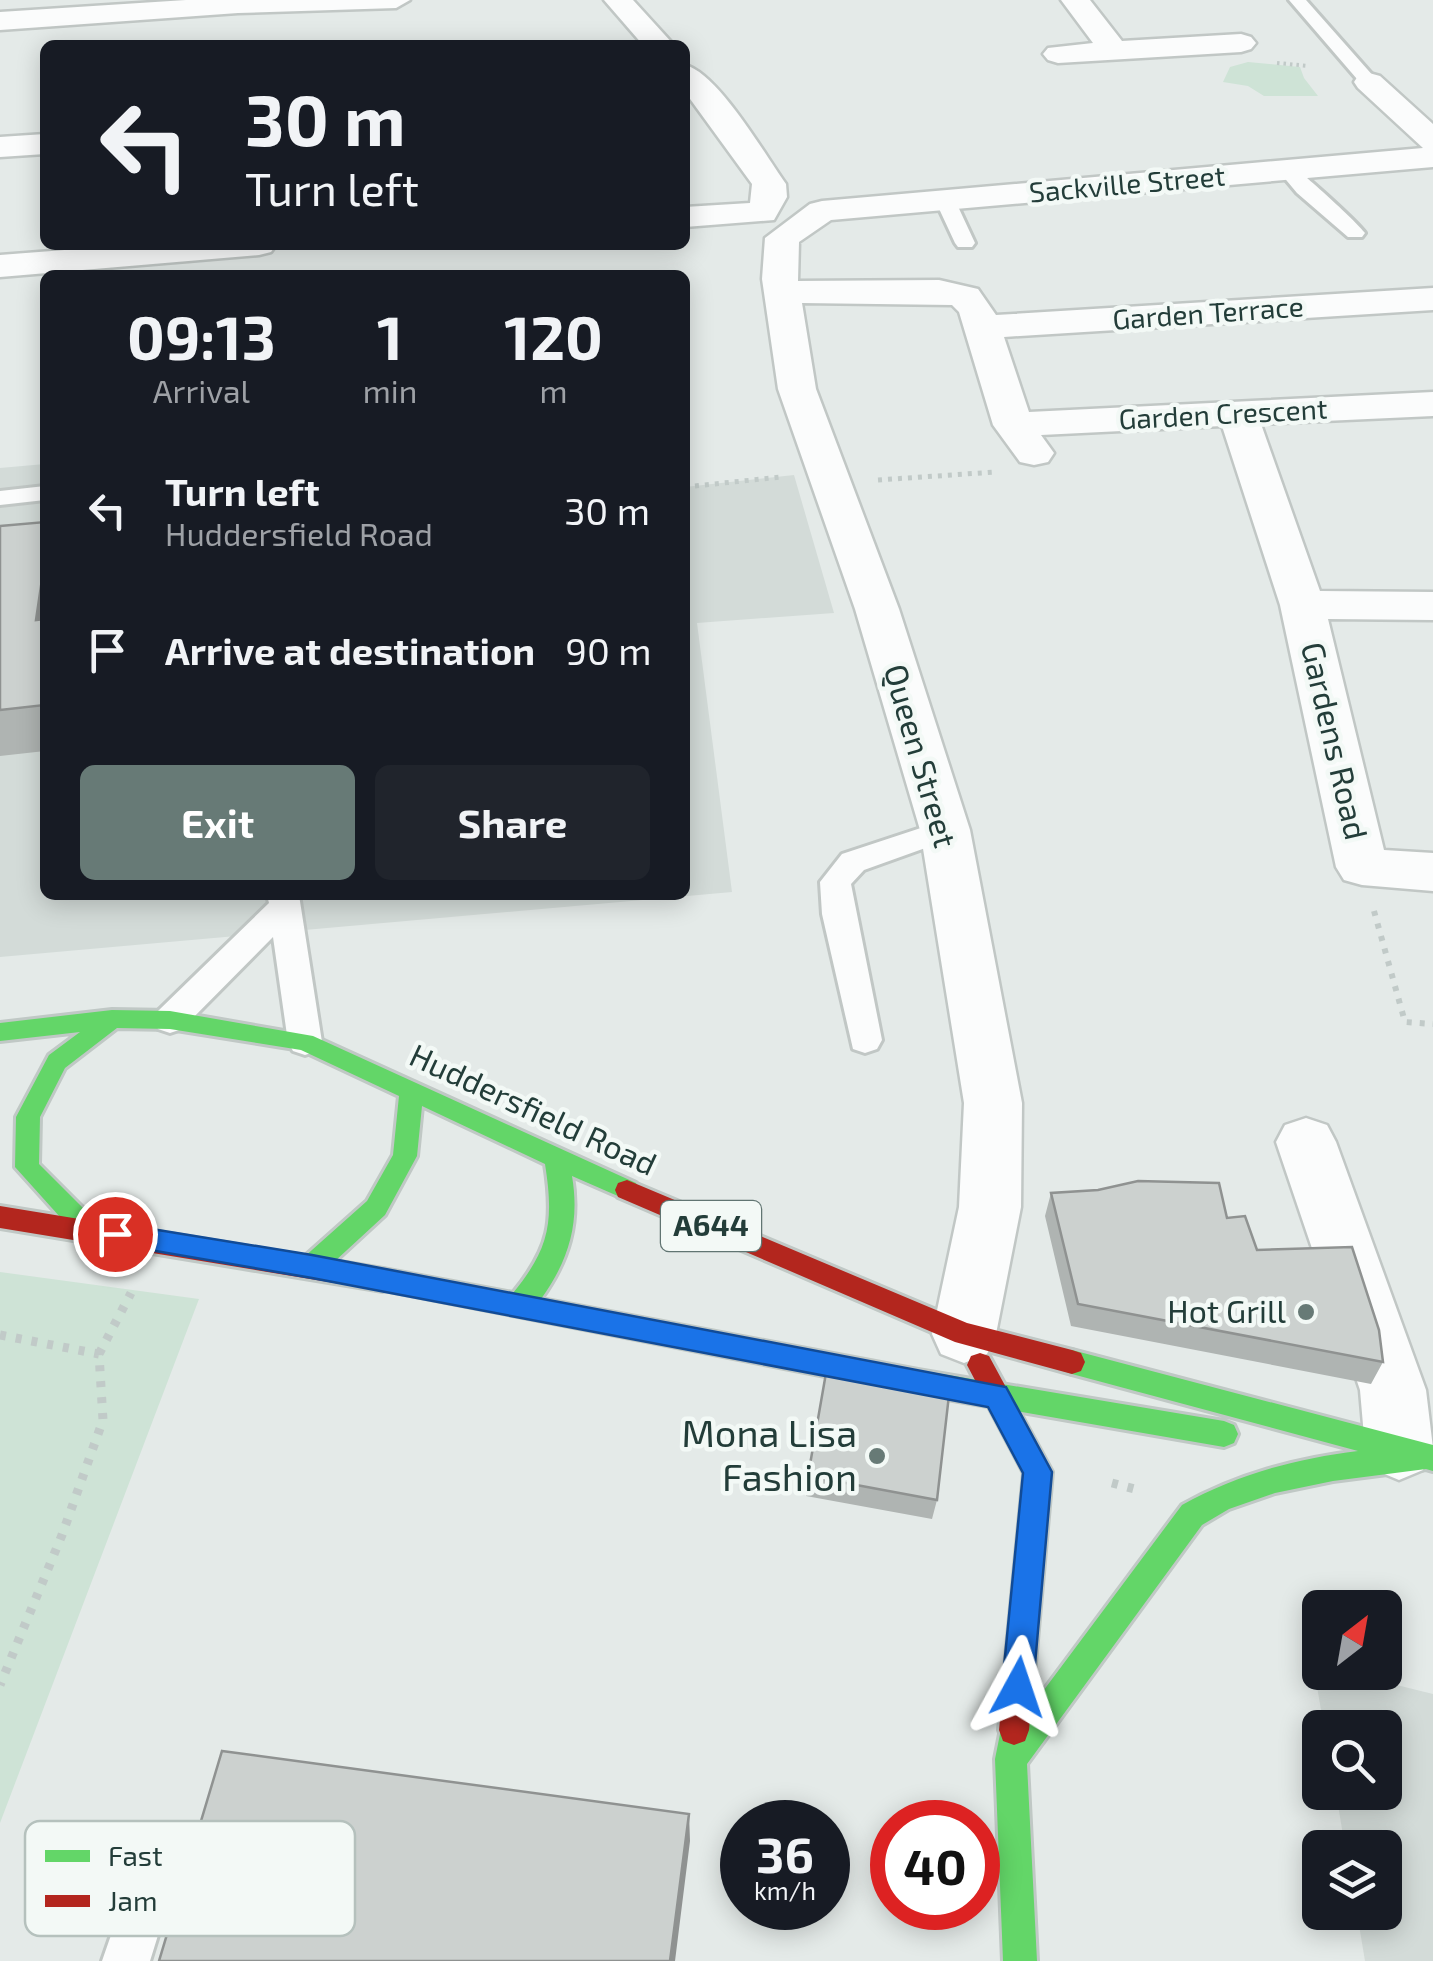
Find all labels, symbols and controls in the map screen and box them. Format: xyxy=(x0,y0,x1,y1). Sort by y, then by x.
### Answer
text: 30 m xyxy=(245,76,406,160)
icon: left xyxy=(80,80,210,210)
street label: Sackville Street xyxy=(1028,158,1226,209)
text: Turn left xyxy=(245,161,419,215)
street label: Garden Terrace xyxy=(1111,288,1305,336)
text: 09:13 xyxy=(127,300,276,372)
text: 1 xyxy=(377,300,403,372)
text: 120 xyxy=(504,300,603,372)
text: Arrival xyxy=(153,371,250,409)
text: min xyxy=(363,371,417,409)
text: m xyxy=(540,371,568,409)
street label: Garden Crescent xyxy=(1118,391,1328,435)
text: Turn left xyxy=(165,468,320,514)
icon: left xyxy=(80,483,135,538)
text: 30 m xyxy=(564,487,650,533)
text: Huddersfield Road xyxy=(165,514,433,552)
icon: arrive xyxy=(80,623,135,678)
text: Arrive at destination xyxy=(165,627,535,673)
text: 90 m xyxy=(565,627,652,673)
street label: Gardens Road xyxy=(1295,638,1377,843)
street label: Queen Street xyxy=(877,660,966,852)
button: Exit xyxy=(80,765,355,880)
button: Share xyxy=(375,765,650,880)
street label: Huddersfield Road xyxy=(404,1034,663,1182)
pin xyxy=(73,1192,158,1277)
road number: A644 xyxy=(661,1201,761,1251)
icon: arrive xyxy=(88,1207,143,1262)
place label: Hot Grill xyxy=(1167,1291,1286,1329)
marker: Hot Grill xyxy=(1295,1301,1317,1323)
place label: Mona Lisa Fashion xyxy=(682,1409,857,1499)
marker: Mona Lisa Fashion xyxy=(866,1445,888,1467)
north arrow xyxy=(1302,1590,1402,1690)
map controls xyxy=(1302,1590,1402,1930)
position arrow xyxy=(966,1635,1070,1739)
button: search xyxy=(1302,1710,1402,1810)
speed limit sign: 40 xyxy=(870,1800,1000,1930)
legend xyxy=(25,1821,355,1936)
text: 36 xyxy=(756,1823,814,1883)
button: layers xyxy=(1302,1830,1402,1930)
text: Fast xyxy=(108,1838,163,1872)
text: km/h xyxy=(754,1875,816,1905)
text: Jam xyxy=(108,1883,157,1917)

